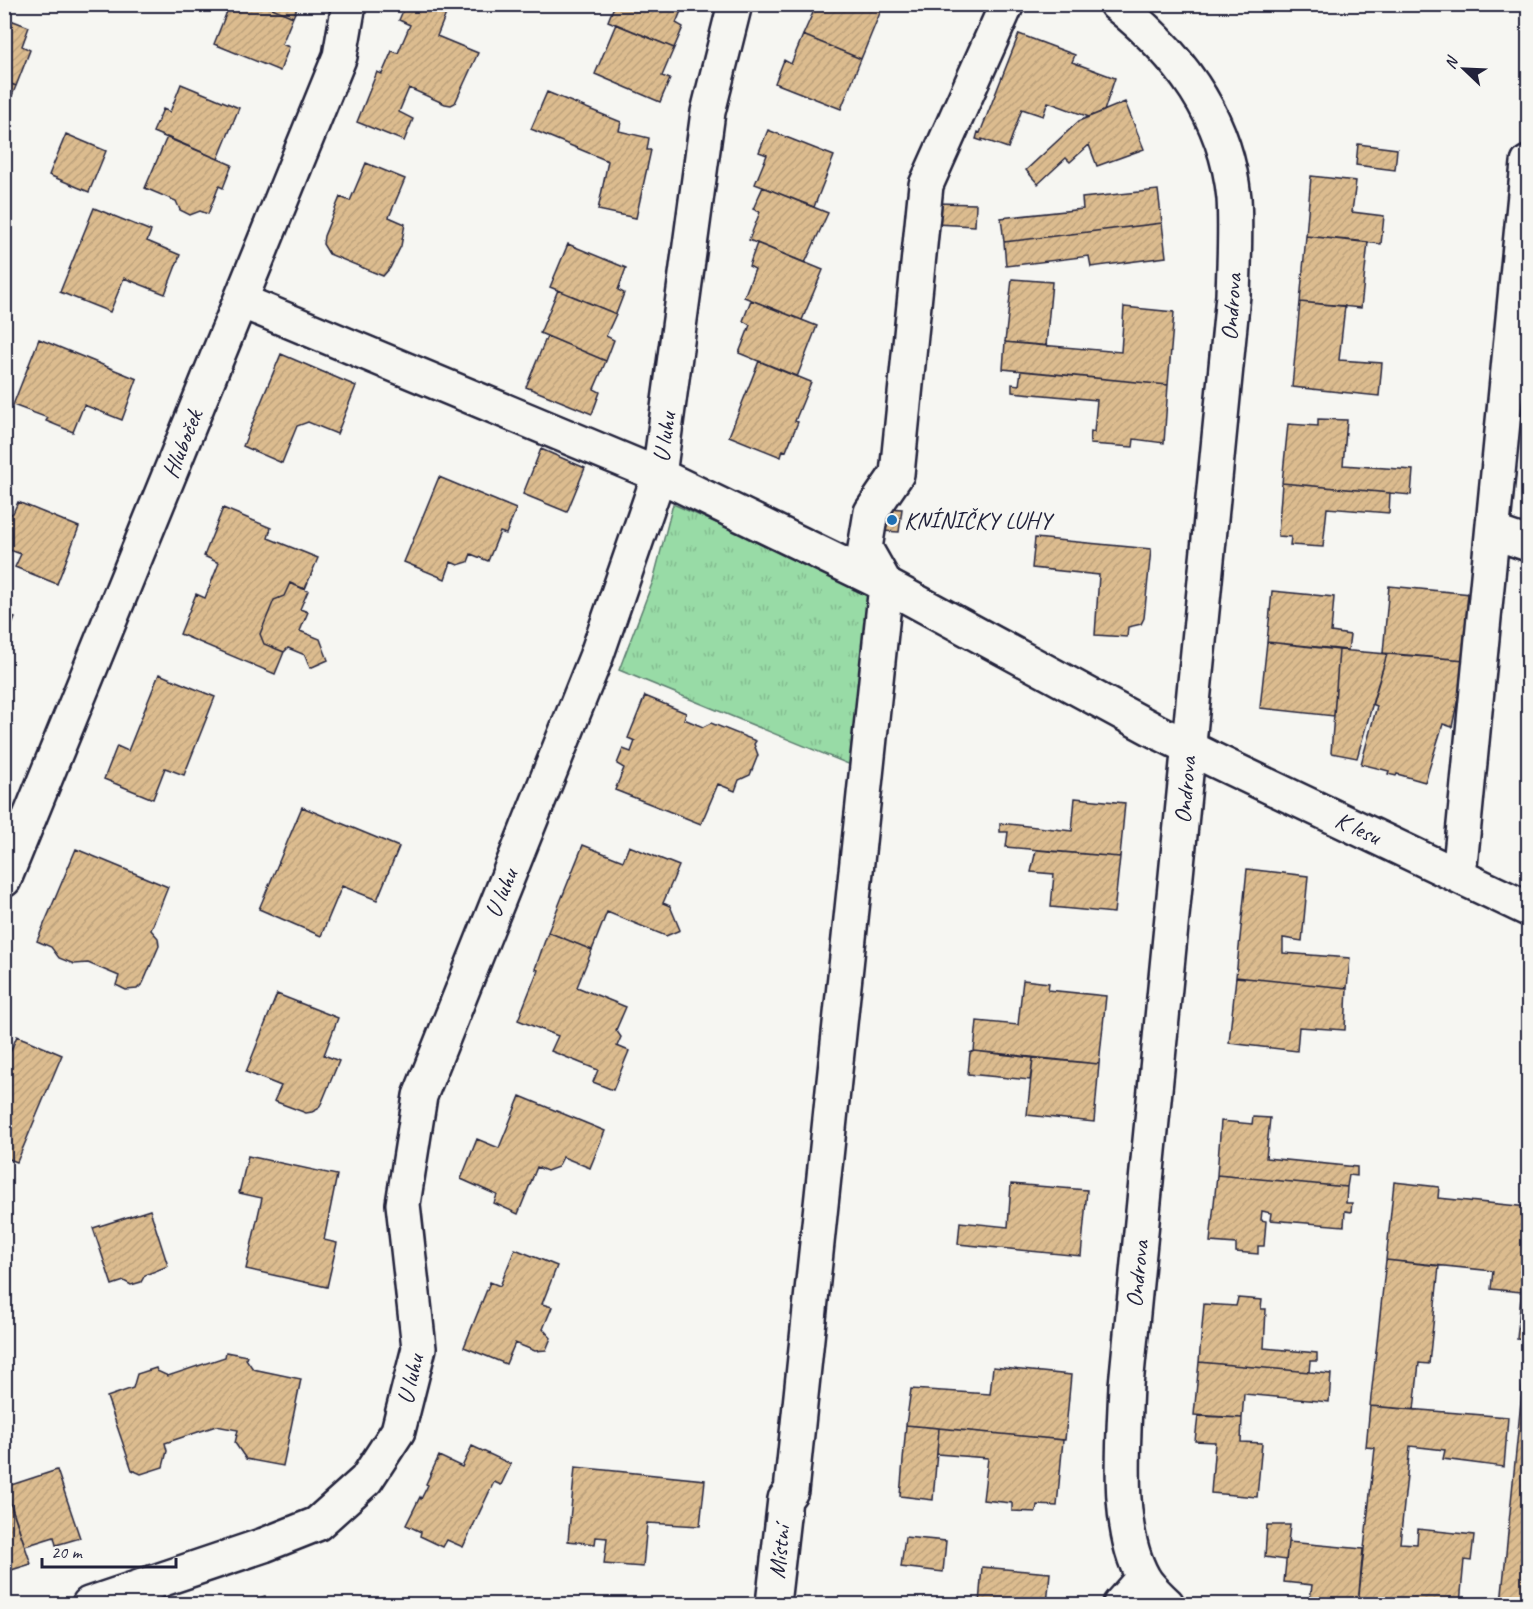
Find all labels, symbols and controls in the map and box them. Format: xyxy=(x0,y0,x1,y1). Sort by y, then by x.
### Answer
north arrow xyxy=(1434,39,1494,99)
text: N xyxy=(1440,52,1463,72)
street label: Ondrova xyxy=(1214,271,1248,341)
street label: Hluboček xyxy=(155,404,210,482)
street label: U luhu xyxy=(646,408,683,464)
place label: KNÍNIČKY LUHY xyxy=(904,505,1055,535)
marker: KNÍNIČKY LUHY xyxy=(885,513,899,527)
street label: Ondrova xyxy=(1167,754,1203,825)
street label: K lesu xyxy=(1331,805,1387,852)
street label: U luhu xyxy=(478,862,525,922)
street label: Ondrova xyxy=(1119,1238,1156,1309)
street label: U luhu xyxy=(390,1349,431,1407)
street label: Místní xyxy=(761,1520,797,1580)
scale bar xyxy=(42,1531,176,1569)
text: 20 m xyxy=(51,1541,84,1563)

